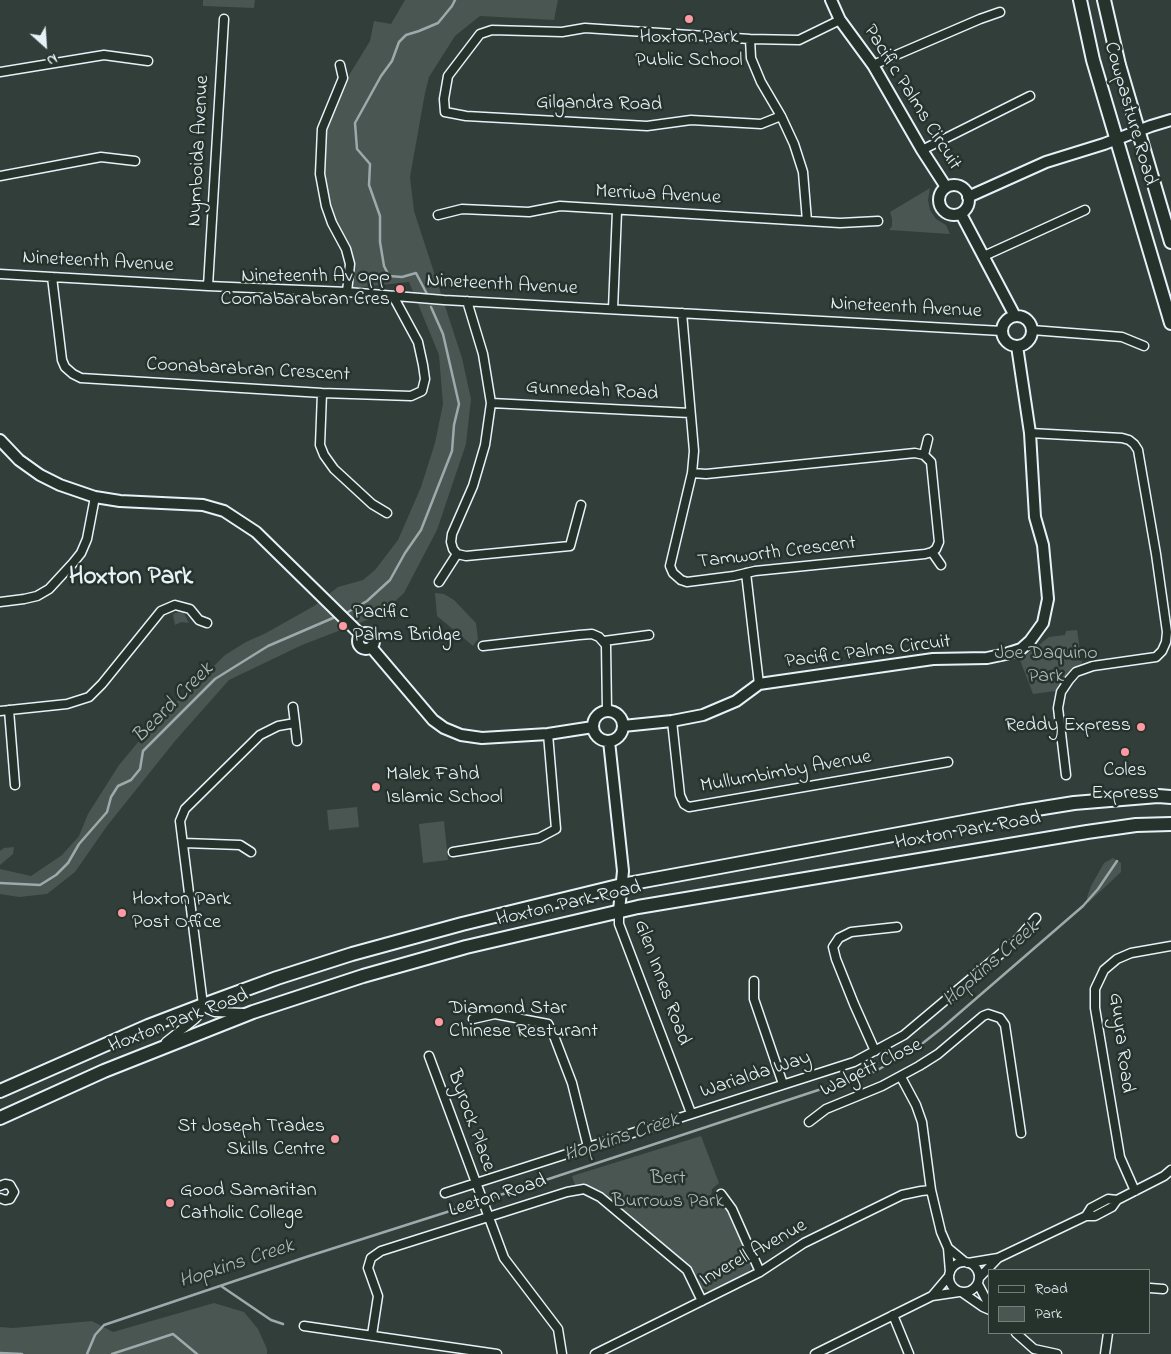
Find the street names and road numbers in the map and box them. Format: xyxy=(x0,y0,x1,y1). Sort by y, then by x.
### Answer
street label: Pacific Palms Circuit xyxy=(857,21,965,175)
street label: Cowpasture Road xyxy=(1097,40,1161,188)
street label: Nymboida Avenue xyxy=(184,75,216,227)
street label: Gilgandra Road xyxy=(536,92,662,118)
street label: Merriwa Avenue xyxy=(595,181,721,211)
street label: Nineteenth Avenue xyxy=(22,247,174,279)
street label: Nineteenth Avenue xyxy=(426,270,578,302)
street label: Nineteenth Avenue xyxy=(830,293,982,325)
street label: Coonabarabran Crescent xyxy=(146,354,350,388)
street label: Gunnedah Road xyxy=(525,377,659,407)
street label: Tamworth Crescent xyxy=(697,532,857,576)
street label: Pacific Palms Circuit xyxy=(784,631,952,675)
street label: Mullumbimby Avenue xyxy=(699,746,873,800)
street label: Hoxton Park Road xyxy=(893,807,1043,857)
street label: Hoxton Park Road xyxy=(494,877,644,933)
street label: Glen Innes Road xyxy=(627,917,695,1049)
street label: Hoxton Park Road xyxy=(106,984,252,1060)
street label: Guyra Road xyxy=(1102,992,1138,1094)
street label: Walgett Close xyxy=(817,1034,927,1104)
street label: Warialda Way xyxy=(698,1047,814,1105)
street label: Byrock Place xyxy=(441,1067,499,1175)
street label: Leeton Road xyxy=(446,1170,550,1224)
street label: Inverell Avenue xyxy=(696,1215,812,1293)

